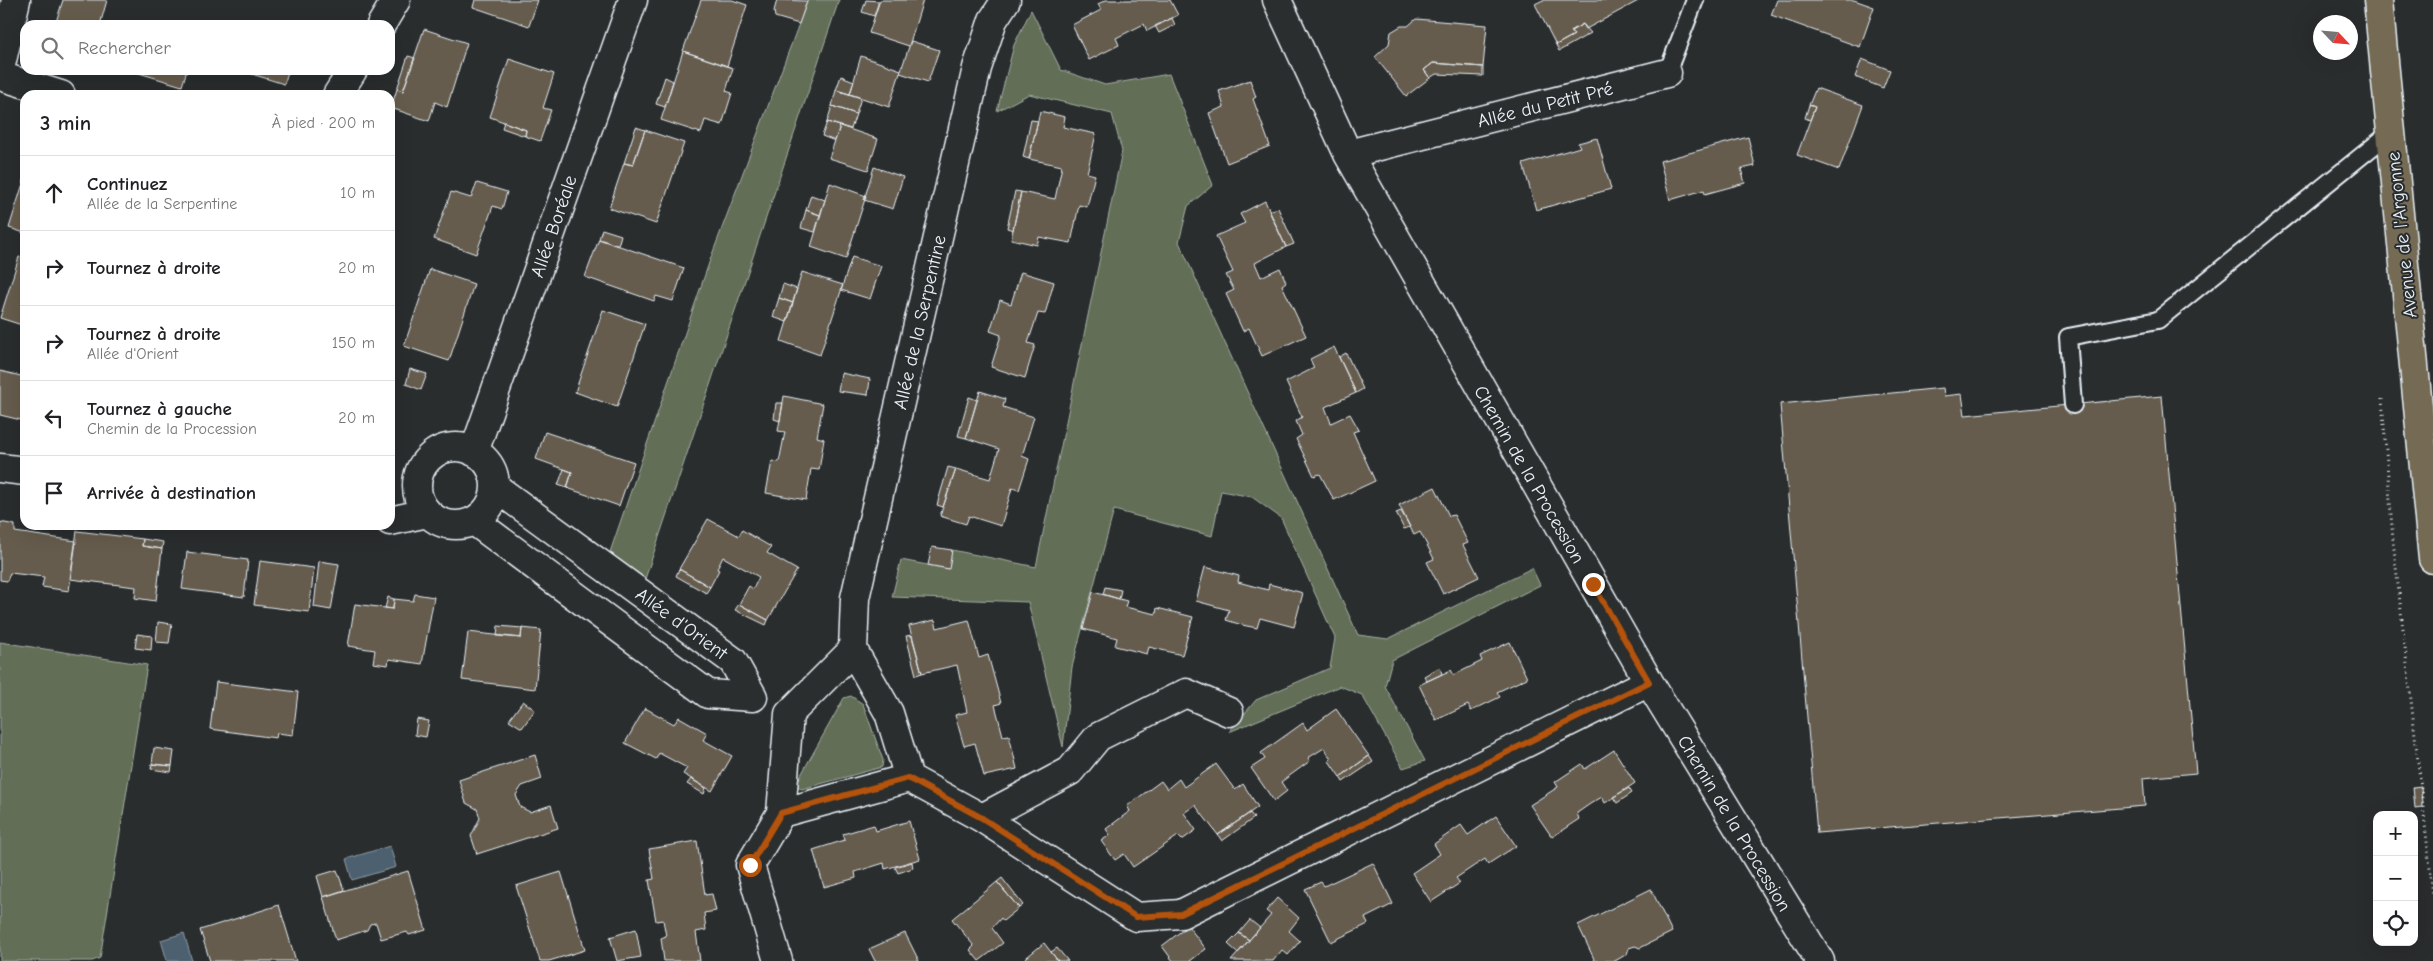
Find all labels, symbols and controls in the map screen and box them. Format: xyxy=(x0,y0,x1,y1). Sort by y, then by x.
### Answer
north arrow xyxy=(2313,15,2358,60)
search box xyxy=(20,20,395,75)
icon: search xyxy=(38,34,66,62)
text: Rechercher xyxy=(78,37,171,59)
street label: Allée du Petit Pré xyxy=(1475,77,1615,132)
text: 3 min xyxy=(40,111,91,135)
text: À pied · 200 m xyxy=(272,114,375,132)
street label: Avenue de l'Argonne xyxy=(2382,151,2422,319)
street label: Allée Boréale xyxy=(526,172,582,280)
text: Continuez xyxy=(87,173,167,195)
icon: ahead xyxy=(40,179,68,207)
text: 10 m xyxy=(340,184,375,202)
text: Allée de la Serpentine xyxy=(87,195,237,213)
street label: Allée de la Serpentine xyxy=(889,233,951,412)
icon: right xyxy=(40,254,68,282)
text: Tournez à droite xyxy=(87,257,221,279)
text: 20 m xyxy=(338,259,375,277)
text: Tournez à droite xyxy=(87,323,221,345)
icon: right xyxy=(40,329,68,357)
text: 150 m xyxy=(332,334,375,352)
text: Allée d'Orient xyxy=(87,345,178,363)
street label: Chemin de la Procession xyxy=(1469,382,1589,567)
text: Tournez à gauche xyxy=(87,398,232,420)
icon: left xyxy=(40,404,68,432)
text: 20 m xyxy=(338,409,375,427)
text: Chemin de la Procession xyxy=(87,420,257,438)
icon: arrive xyxy=(40,479,68,507)
text: Arrivée à destination xyxy=(87,482,256,504)
route end xyxy=(1582,573,1605,596)
street label: Allée d'Orient xyxy=(631,583,732,665)
street label: Chemin de la Procession xyxy=(1673,731,1796,916)
map controls xyxy=(2373,811,2418,946)
button: + xyxy=(2373,811,2418,856)
route start xyxy=(739,854,762,877)
button: − xyxy=(2373,856,2418,901)
button: locate xyxy=(2373,901,2418,946)

